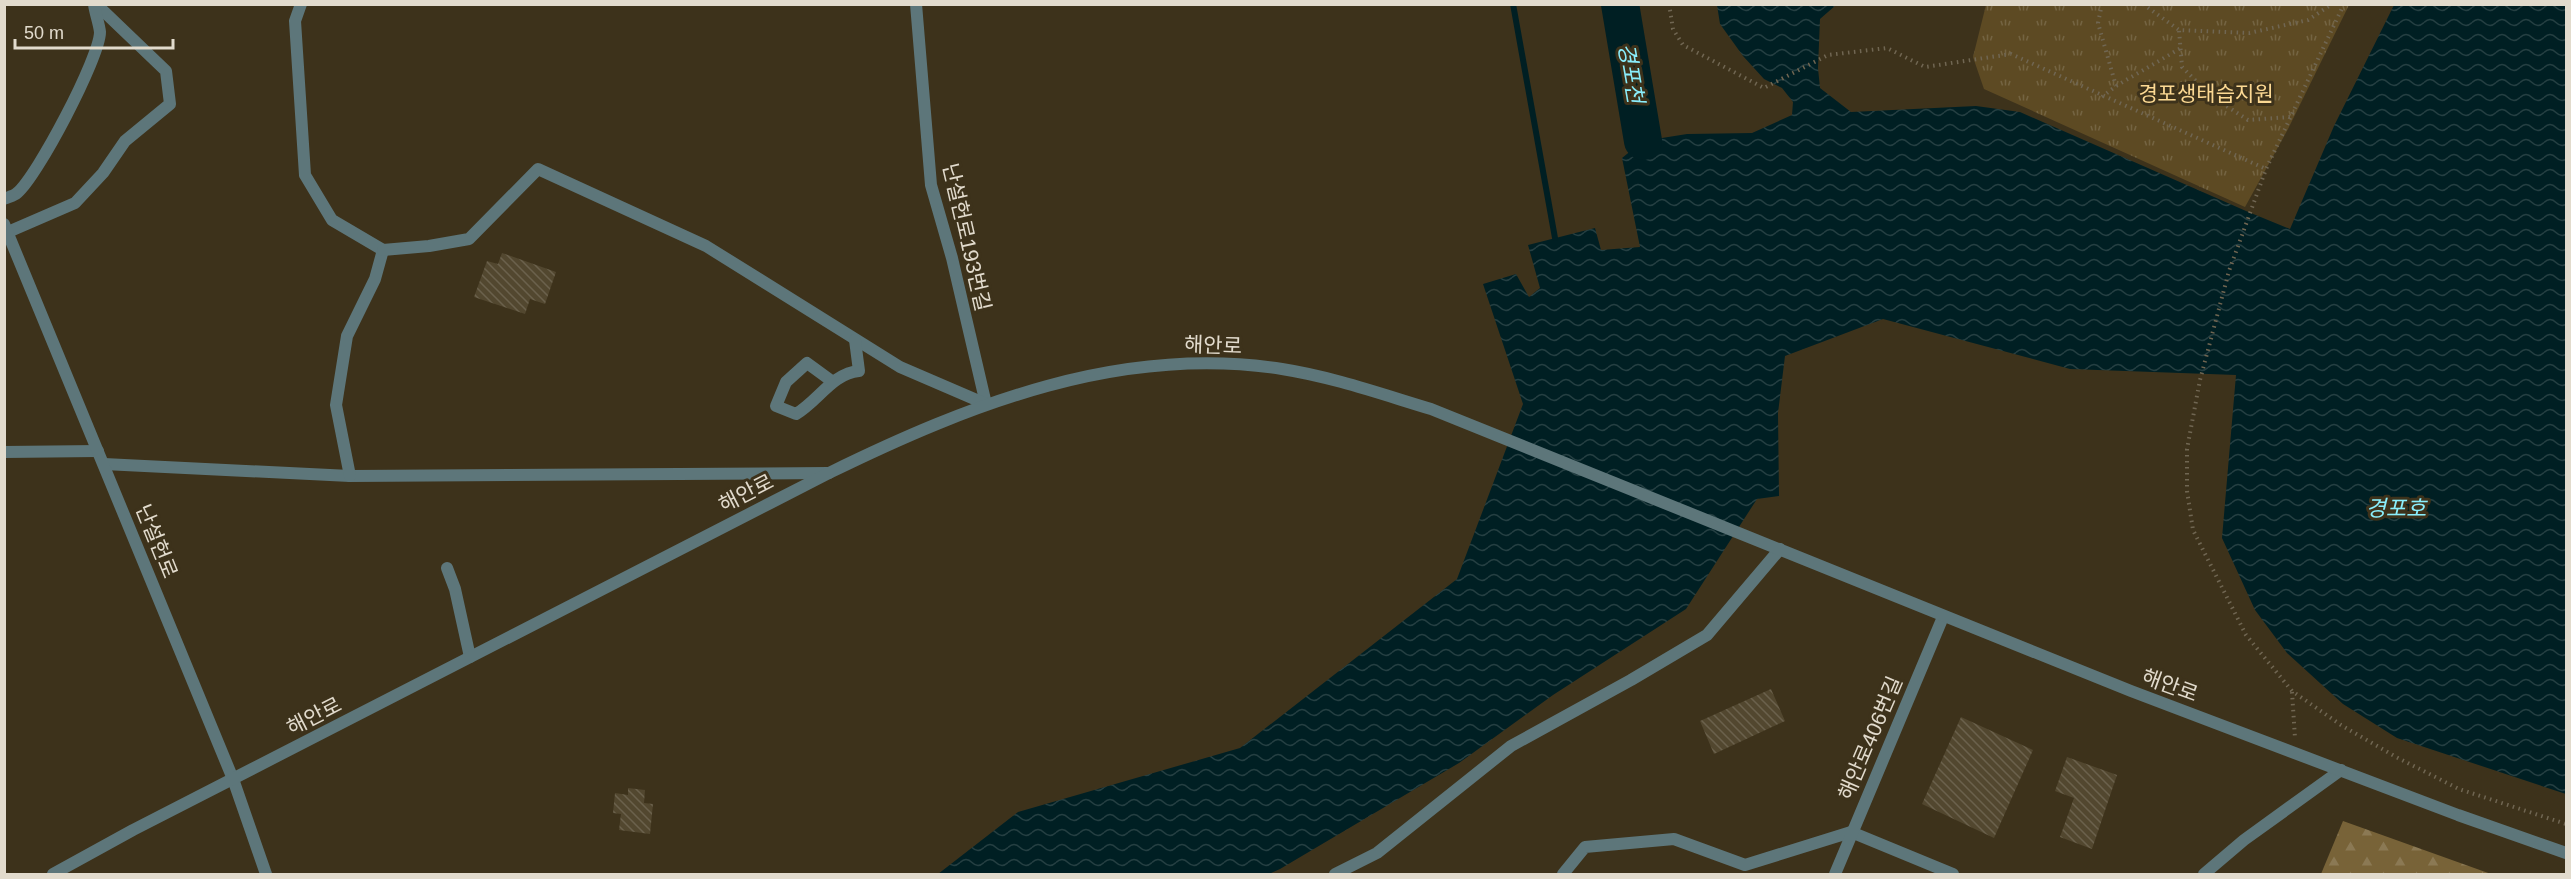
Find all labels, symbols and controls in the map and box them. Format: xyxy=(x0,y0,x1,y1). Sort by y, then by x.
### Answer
scale bar xyxy=(15,12,172,50)
text: 50 m xyxy=(24,23,64,43)
water label: 경포천 xyxy=(1613,41,1649,108)
park label: 경포생태습지원 xyxy=(2138,82,2274,105)
street label: 난설헌로193번길 xyxy=(939,161,995,313)
street label: 해안로 xyxy=(1184,332,1242,358)
street label: 해안로 xyxy=(715,470,777,516)
water label: 경포호 xyxy=(2366,496,2428,521)
street label: 난설헌로 xyxy=(132,501,182,581)
street label: 해안로 xyxy=(2139,664,2201,706)
street label: 해안로406번길 xyxy=(1834,673,1906,803)
street label: 해안로 xyxy=(283,693,345,739)

